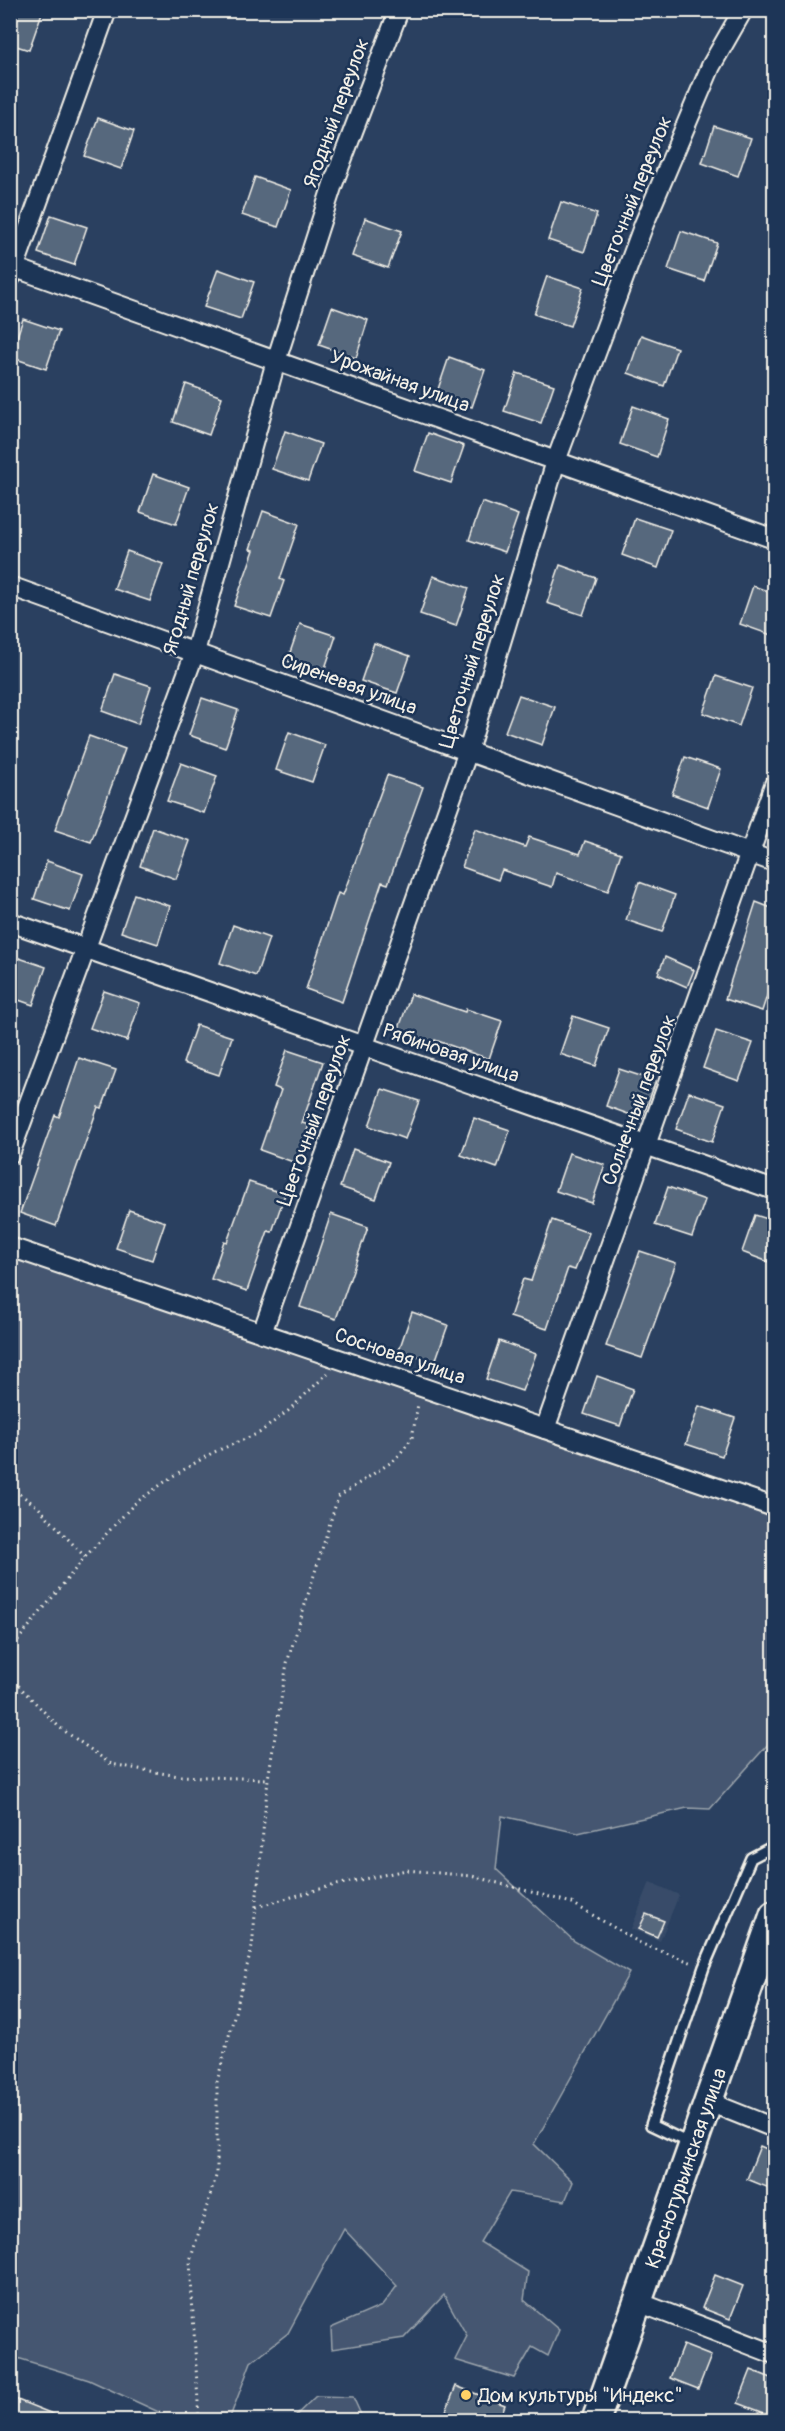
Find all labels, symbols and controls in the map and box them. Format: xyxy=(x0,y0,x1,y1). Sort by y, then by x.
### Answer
street label: Ягодный переулок xyxy=(297,35,375,191)
street label: Цветочный переулок xyxy=(587,112,677,290)
street label: Урожайная улица xyxy=(327,344,473,418)
street label: Ягодный переулок xyxy=(157,500,225,658)
street label: Цветочный переулок xyxy=(434,571,510,751)
street label: Сиреневая улица xyxy=(278,648,420,720)
street label: Солнечный переулок xyxy=(597,1011,681,1189)
street label: Рябиновая улица xyxy=(379,1018,523,1088)
street label: Цветочный переулок xyxy=(271,1031,357,1209)
street label: Сосновая улица xyxy=(331,1322,469,1390)
street label: Краснотурьинская улица xyxy=(640,2064,732,2272)
place label: Дом культуры "Индекс" xyxy=(477,2383,683,2408)
marker: Дом культуры "Индекс" xyxy=(459,2388,473,2402)

